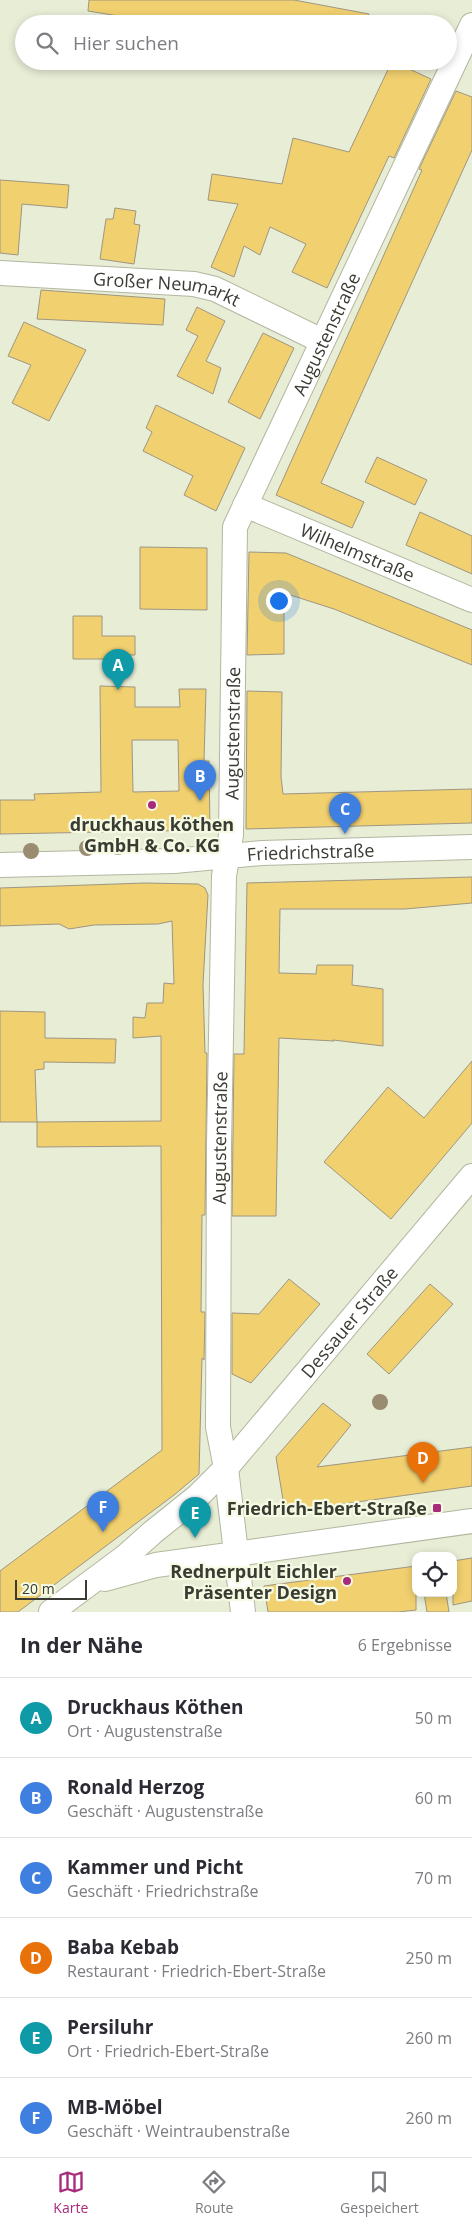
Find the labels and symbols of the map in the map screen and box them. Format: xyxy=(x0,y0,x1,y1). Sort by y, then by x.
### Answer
street label: Großer Neumarkt xyxy=(93,266,244,311)
street label: Augustenstraße xyxy=(287,269,365,399)
street label: Wilhelmstraße xyxy=(297,518,418,587)
your location xyxy=(266,588,292,614)
pin: A xyxy=(102,649,134,690)
street label: Augustenstraße xyxy=(219,667,245,800)
pin: B xyxy=(184,760,216,801)
pin: C xyxy=(329,793,361,834)
marker: druckhaus köthen GmbH & Co. KG xyxy=(146,799,158,811)
place label: druckhaus köthen GmbH & Co. KG xyxy=(70,812,234,857)
street label: Friedrichstraße xyxy=(246,838,375,866)
street label: Augustenstraße xyxy=(207,1071,232,1204)
street label: Dessauer Straße xyxy=(295,1261,403,1383)
pin: D xyxy=(407,1442,439,1483)
pin: F xyxy=(87,1491,119,1532)
place label: Friedrich-Ebert-Straße xyxy=(227,1496,427,1520)
pin: E xyxy=(179,1497,211,1538)
marker: Friedrich-Ebert-Straße xyxy=(431,1502,443,1514)
place label: Rednerpult Eichler Präsenter Design xyxy=(170,1559,337,1604)
marker: Rednerpult Eichler Präsenter Design xyxy=(341,1575,353,1587)
scale bar xyxy=(15,1577,88,1600)

